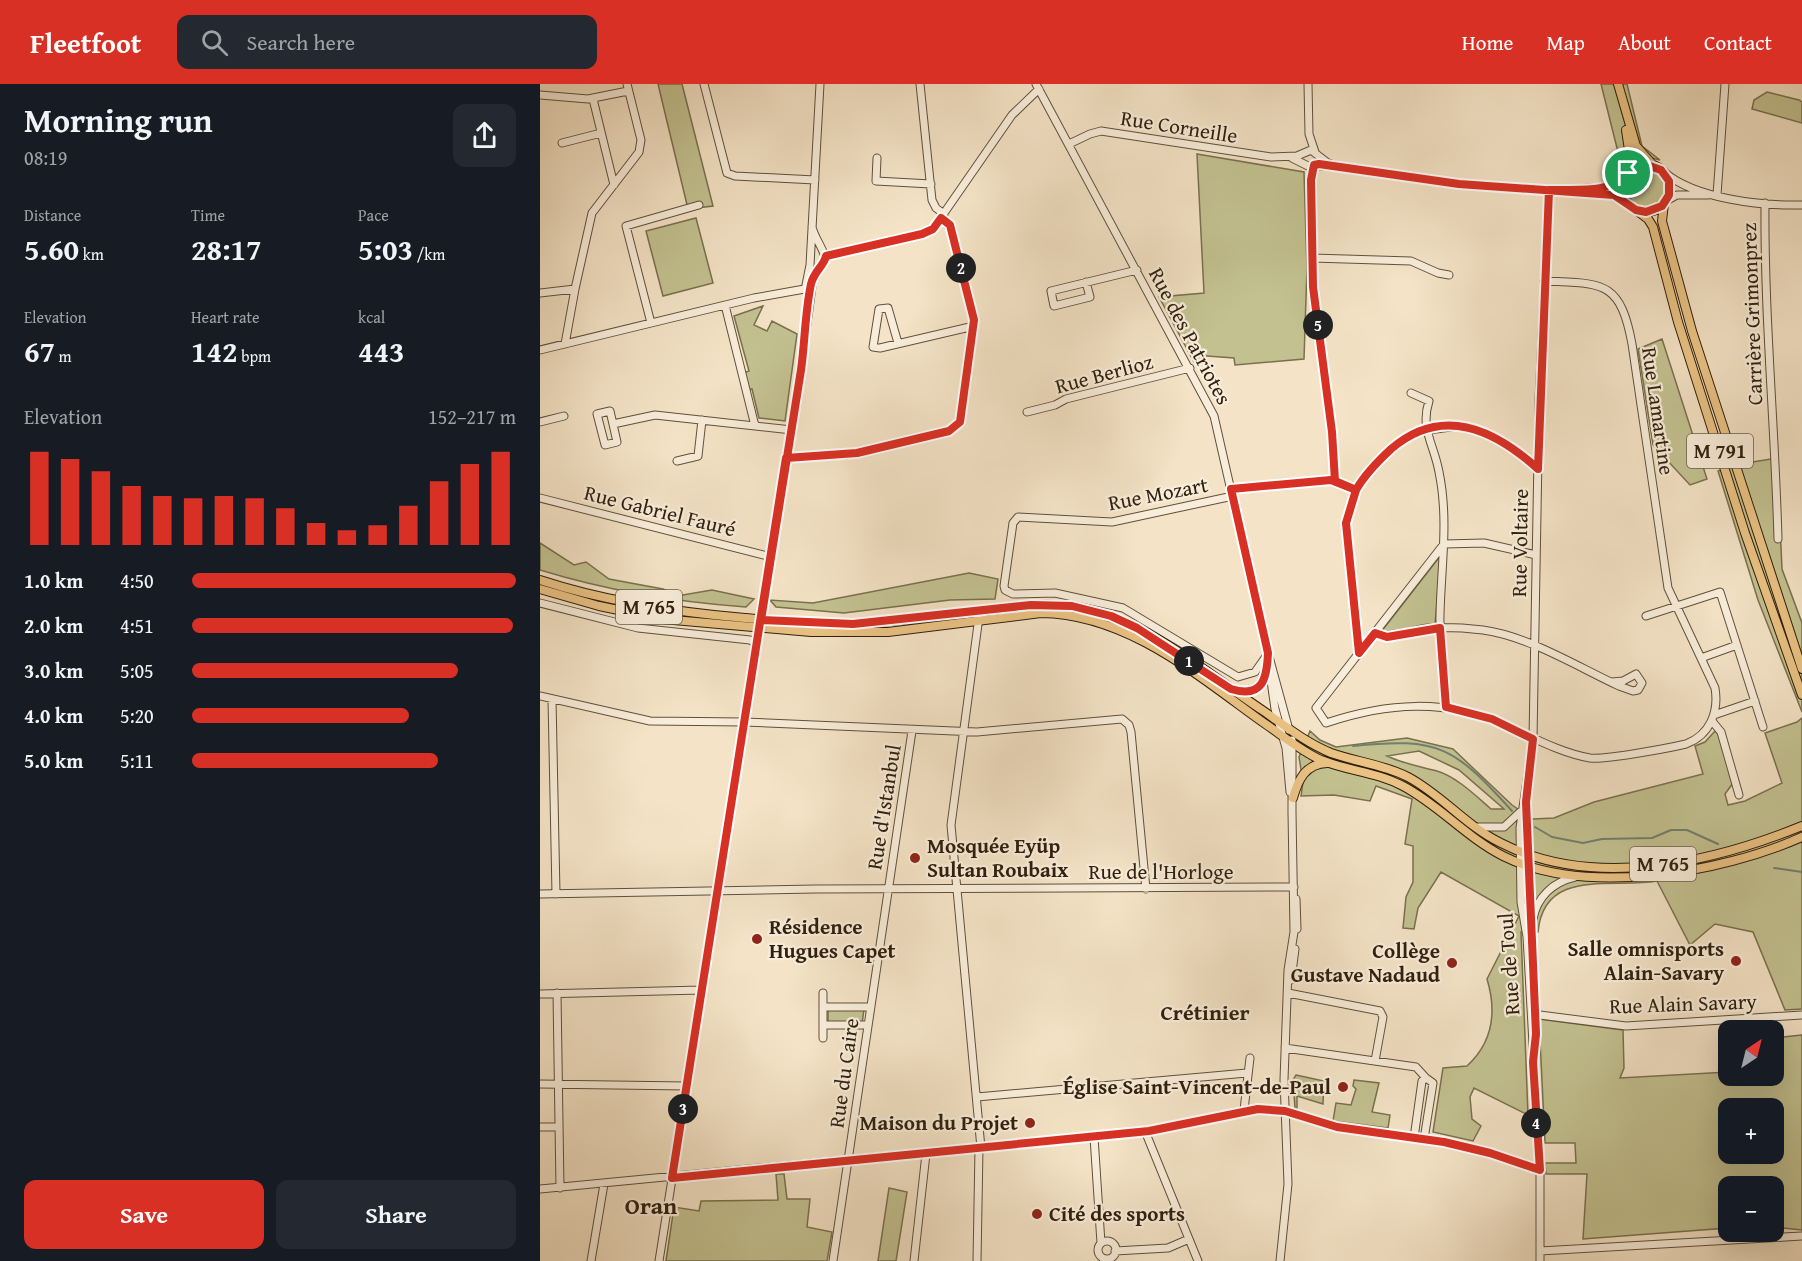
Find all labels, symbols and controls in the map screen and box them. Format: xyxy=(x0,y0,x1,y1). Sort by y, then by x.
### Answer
search box xyxy=(177,15,597,69)
text: Fleetfoot xyxy=(30,22,141,63)
icon: search xyxy=(198,26,231,59)
text: Search here xyxy=(246,26,355,58)
text: Home xyxy=(1462,27,1513,58)
text: Map xyxy=(1546,27,1585,58)
text: About xyxy=(1618,27,1671,58)
text: Contact xyxy=(1704,27,1772,58)
text: Morning run xyxy=(24,96,213,144)
street label: Rue Corneille xyxy=(1118,102,1240,151)
button: share xyxy=(453,104,516,167)
text: 08:19 xyxy=(24,143,67,172)
pin xyxy=(1602,147,1653,198)
icon: arrive xyxy=(1611,156,1644,189)
text: Distance xyxy=(24,203,81,227)
text: Time xyxy=(191,203,225,227)
text: Pace xyxy=(358,203,389,227)
street label: Carrière Grimonprez xyxy=(1733,222,1770,406)
text: 5.60 xyxy=(24,227,79,271)
text: 28:17 xyxy=(191,227,262,271)
text: 5:03 xyxy=(358,227,413,271)
text: km xyxy=(79,242,104,266)
text: /km xyxy=(413,242,445,266)
pin: 2 xyxy=(946,253,976,283)
text: 2 xyxy=(957,256,965,280)
street label: Rue des Patriotes xyxy=(1141,262,1240,410)
text: Elevation xyxy=(24,305,87,329)
text: Heart rate xyxy=(191,305,260,329)
text: kcal xyxy=(358,305,385,329)
pin: 5 xyxy=(1303,310,1333,340)
text: 5 xyxy=(1314,313,1322,337)
text: 67 xyxy=(24,329,55,373)
text: 142 xyxy=(191,329,238,373)
text: 443 xyxy=(358,329,405,373)
text: m xyxy=(55,344,72,368)
text: bpm xyxy=(238,344,271,368)
street label: Rue Lamartine xyxy=(1634,345,1683,477)
street label: Rue Berlioz xyxy=(1052,346,1156,401)
text: Elevation xyxy=(24,402,102,431)
text: 152–217 m xyxy=(428,402,516,431)
road number: M 791 xyxy=(1687,434,1753,468)
street label: Rue Mozart xyxy=(1105,469,1211,518)
street label: Rue Gabriel Fauré xyxy=(581,477,739,544)
street label: Rue Voltaire xyxy=(1503,488,1536,597)
text: 1.0 km xyxy=(24,566,83,595)
text: 4:50 xyxy=(120,566,154,595)
road number: M 765 xyxy=(616,590,682,624)
text: 2.0 km xyxy=(24,611,83,640)
text: 4:51 xyxy=(120,611,154,640)
pin: 1 xyxy=(1174,646,1204,676)
text: 1 xyxy=(1185,649,1193,673)
text: 3.0 km xyxy=(24,656,83,685)
text: 5:05 xyxy=(120,656,154,685)
text: 4.0 km xyxy=(24,701,83,730)
text: 5:20 xyxy=(120,701,154,730)
street label: Rue d'Istanbul xyxy=(858,742,909,872)
text: 5.0 km xyxy=(24,746,83,775)
text: 5:11 xyxy=(120,746,154,775)
place label: Mosquée Eyüp Sultan Roubaix xyxy=(927,830,1068,885)
road number: M 765 xyxy=(1630,847,1696,881)
marker: Mosquée Eyüp Sultan Roubaix xyxy=(908,851,922,865)
street label: Rue de l'Horloge xyxy=(1088,856,1234,887)
place label: Résidence Hugues Capet xyxy=(769,911,896,966)
street label: Rue de Toul xyxy=(1489,912,1528,1016)
marker: Résidence Hugues Capet xyxy=(750,932,764,946)
place label: Salle omnisports Alain-Savary xyxy=(1567,933,1724,988)
place label: Collège Gustave Nadaud xyxy=(1291,935,1440,990)
marker: Salle omnisports Alain-Savary xyxy=(1729,954,1743,968)
marker: Collège Gustave Nadaud xyxy=(1445,956,1459,970)
street label: Rue Alain Savary xyxy=(1609,985,1758,1022)
district label: Crétinier xyxy=(1160,996,1250,1028)
street label: Rue du Caire xyxy=(820,1016,867,1130)
north arrow xyxy=(1718,1020,1784,1086)
map controls xyxy=(1718,1020,1784,1242)
place label: Église Saint-Vincent-de-Paul xyxy=(1063,1071,1331,1102)
marker: Église Saint-Vincent-de-Paul xyxy=(1336,1080,1350,1094)
pin: 3 xyxy=(668,1094,698,1124)
text: 3 xyxy=(679,1097,687,1121)
button: + xyxy=(1718,1098,1784,1164)
place label: Maison du Projet xyxy=(859,1107,1018,1138)
pin: 4 xyxy=(1521,1108,1551,1138)
text: 4 xyxy=(1532,1111,1540,1135)
marker: Maison du Projet xyxy=(1023,1116,1037,1130)
button: − xyxy=(1718,1176,1784,1242)
button: Save xyxy=(24,1180,264,1249)
button: Share xyxy=(276,1180,516,1249)
district label: Oran xyxy=(625,1188,677,1223)
place label: Cité des sports xyxy=(1049,1198,1185,1229)
marker: Cité des sports xyxy=(1030,1207,1044,1221)

